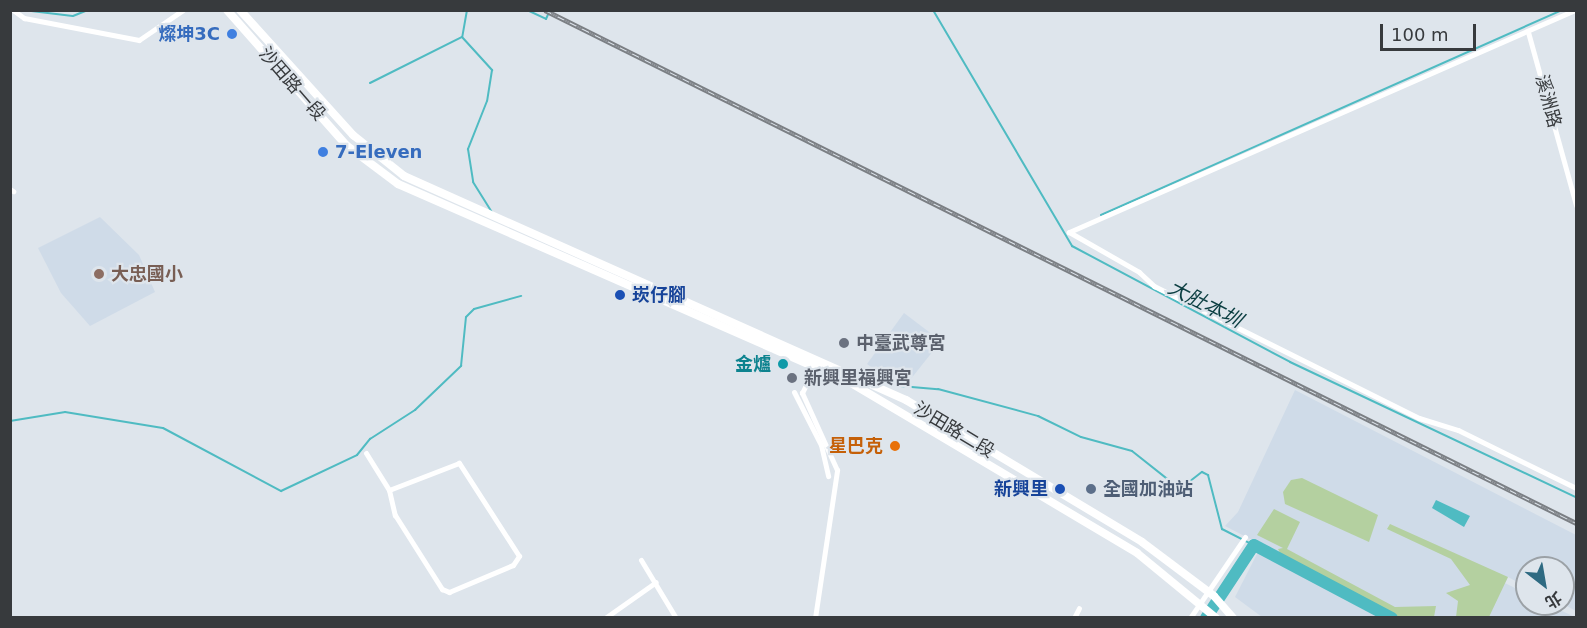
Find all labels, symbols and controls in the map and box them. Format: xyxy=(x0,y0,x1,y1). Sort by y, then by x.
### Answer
scale bar xyxy=(1383,12,1479,50)
place label: 燦坤3C xyxy=(158,23,220,45)
text: 100 m xyxy=(1391,24,1449,45)
marker: 燦坤3C xyxy=(225,27,239,41)
street label: 沙田路一段 xyxy=(254,43,330,125)
street label: 溪洲路 xyxy=(1531,72,1565,130)
place label: 7-Eleven xyxy=(335,141,422,163)
marker: 7-Eleven xyxy=(316,145,330,159)
place label: 大忠國小 xyxy=(111,263,183,285)
marker: 大忠國小 xyxy=(92,267,106,281)
water label: 大肚本圳 xyxy=(1164,275,1246,333)
place label: 崁仔腳 xyxy=(632,284,686,306)
marker: 崁仔腳 xyxy=(613,288,627,302)
place label: 中臺武尊宮 xyxy=(856,332,946,354)
marker: 中臺武尊宮 xyxy=(837,336,851,350)
place label: 金爐 xyxy=(735,353,771,375)
marker: 金爐 xyxy=(776,357,790,371)
place label: 新興里福興宮 xyxy=(804,367,912,389)
marker: 新興里福興宮 xyxy=(785,371,799,385)
street label: 沙田路二段 xyxy=(910,398,998,462)
place label: 星巴克 xyxy=(829,435,883,457)
marker: 星巴克 xyxy=(888,439,902,453)
place label: 新興里 xyxy=(994,478,1048,500)
place label: 全國加油站 xyxy=(1103,478,1193,500)
marker: 新興里 xyxy=(1053,482,1067,496)
marker: 全國加油站 xyxy=(1084,482,1098,496)
north arrow xyxy=(1515,556,1575,616)
text: 北 xyxy=(1542,588,1565,612)

